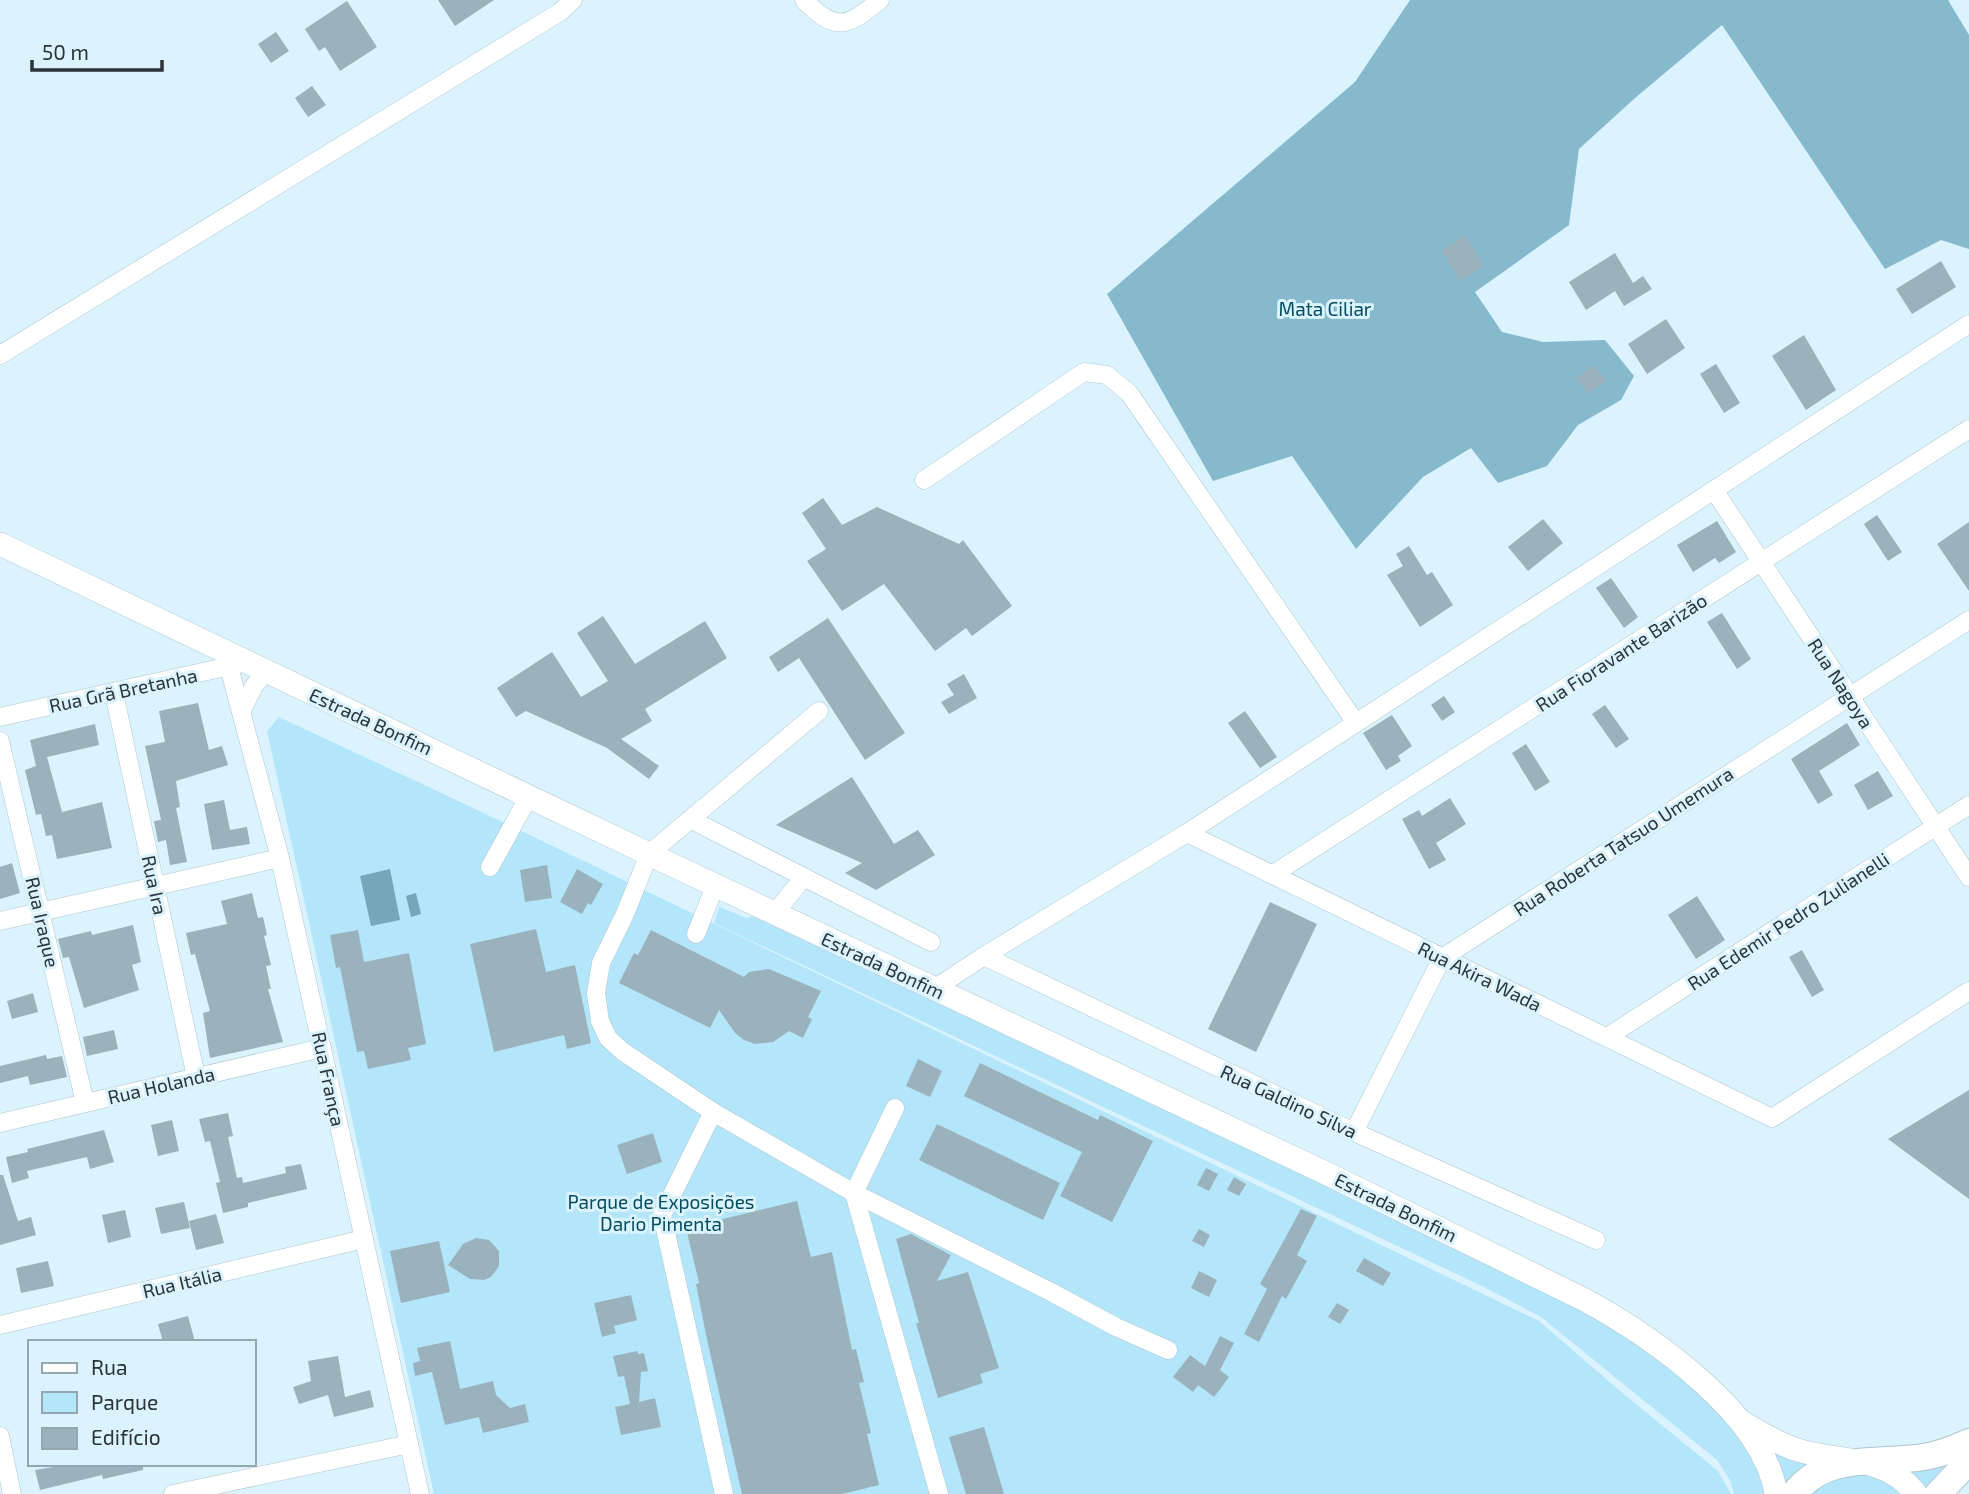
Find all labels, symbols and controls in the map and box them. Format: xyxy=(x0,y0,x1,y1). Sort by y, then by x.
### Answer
scale bar xyxy=(32,28,161,72)
text: 50 m xyxy=(42,39,89,64)
park label: Mata Ciliar xyxy=(1279,297,1372,320)
street label: Rua Fioravante Barizão xyxy=(1531,588,1711,716)
street label: Rua Nagoya xyxy=(1803,634,1879,732)
street label: Rua Grã Bretanha xyxy=(47,663,199,717)
street label: Estrada Bonfim xyxy=(306,682,436,760)
street label: Rua Roberta Tatsuo Umemura xyxy=(1509,761,1737,921)
street label: Rua Edemir Pedro Zulianelli xyxy=(1683,847,1893,995)
street label: Rua Ira xyxy=(137,853,173,917)
street label: Rua Iraque xyxy=(21,875,65,969)
street label: Estrada Bonfim xyxy=(818,926,948,1004)
street label: Rua Akira Wada xyxy=(1414,936,1546,1016)
street label: Rua França xyxy=(307,1030,350,1129)
street label: Rua Galdino Silva xyxy=(1217,1059,1361,1143)
street label: Rua Holanda xyxy=(105,1062,217,1108)
street label: Estrada Bonfim xyxy=(1331,1168,1461,1246)
park label: Parque de Exposições Dario Pimenta xyxy=(567,1190,755,1235)
street label: Rua Itália xyxy=(140,1262,224,1302)
legend xyxy=(28,1340,256,1466)
text: Rua xyxy=(91,1354,127,1379)
text: Parque xyxy=(91,1389,158,1414)
text: Edifício xyxy=(91,1424,161,1449)

